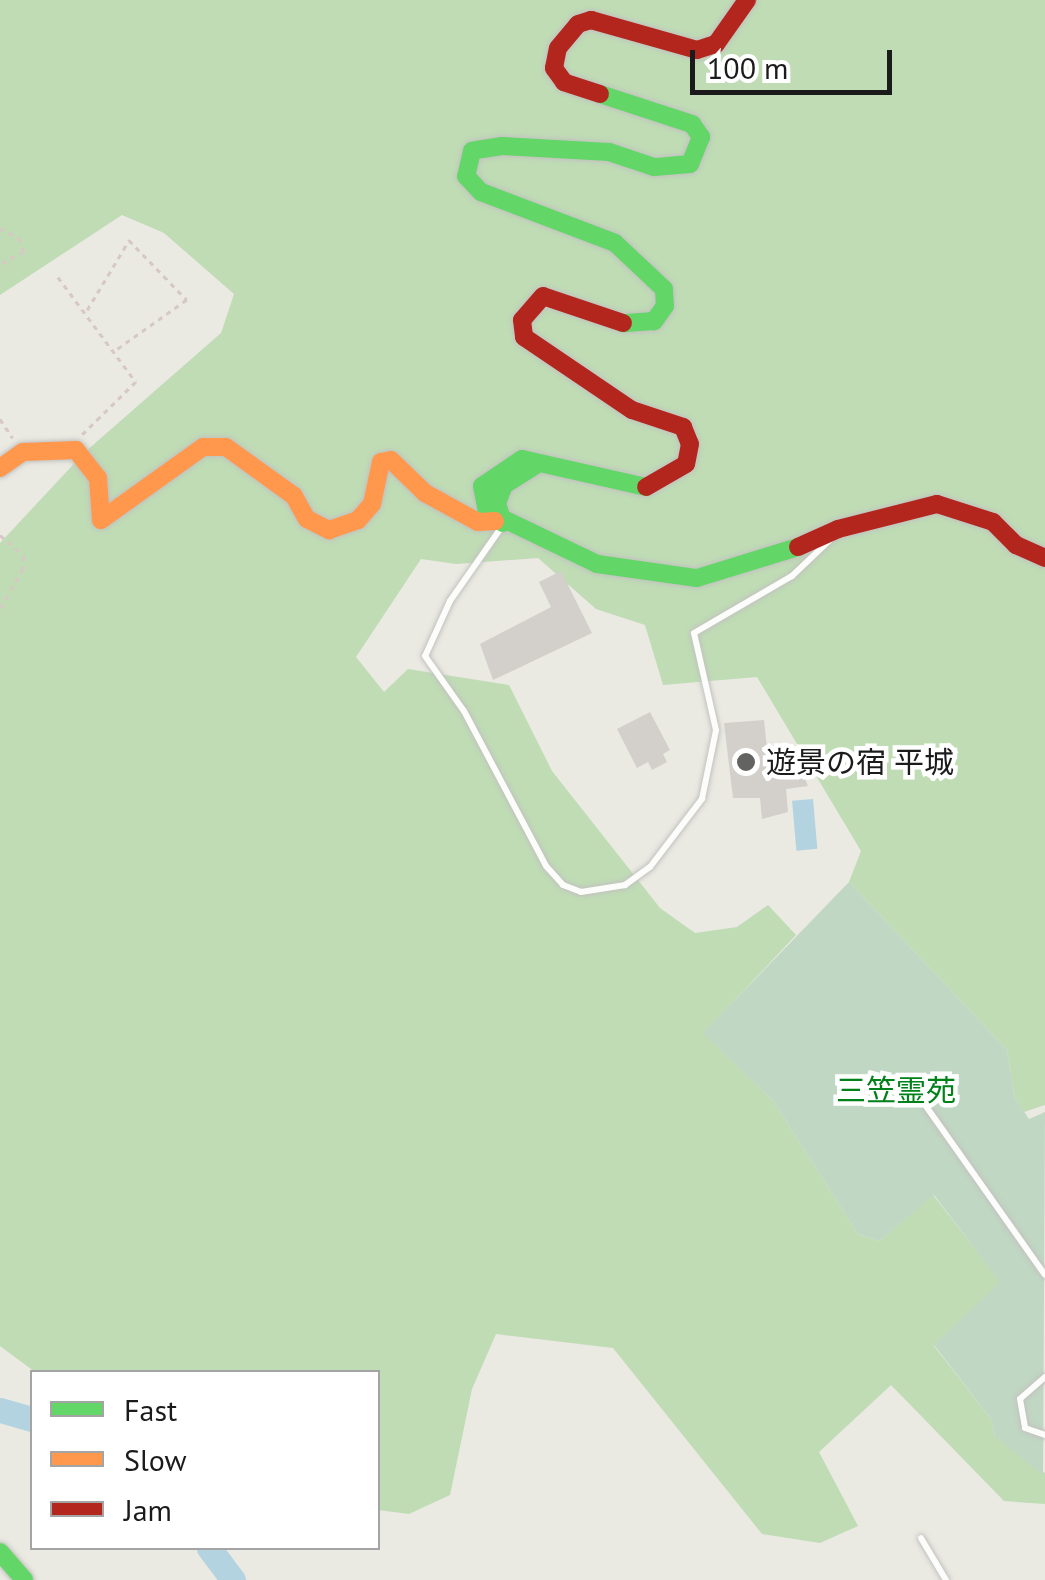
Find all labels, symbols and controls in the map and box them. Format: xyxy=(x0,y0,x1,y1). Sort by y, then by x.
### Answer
scale bar xyxy=(695,30,898,92)
text: 100 m xyxy=(707,48,788,87)
place label: 遊景の宿 平城 xyxy=(766,744,954,780)
marker: 遊景の宿 平城 xyxy=(735,751,757,773)
park label: 三笠霊苑 xyxy=(836,1072,956,1108)
legend xyxy=(30,1370,380,1550)
text: Fast xyxy=(124,1390,177,1429)
text: Slow xyxy=(124,1440,187,1479)
text: Jam xyxy=(124,1490,172,1529)

